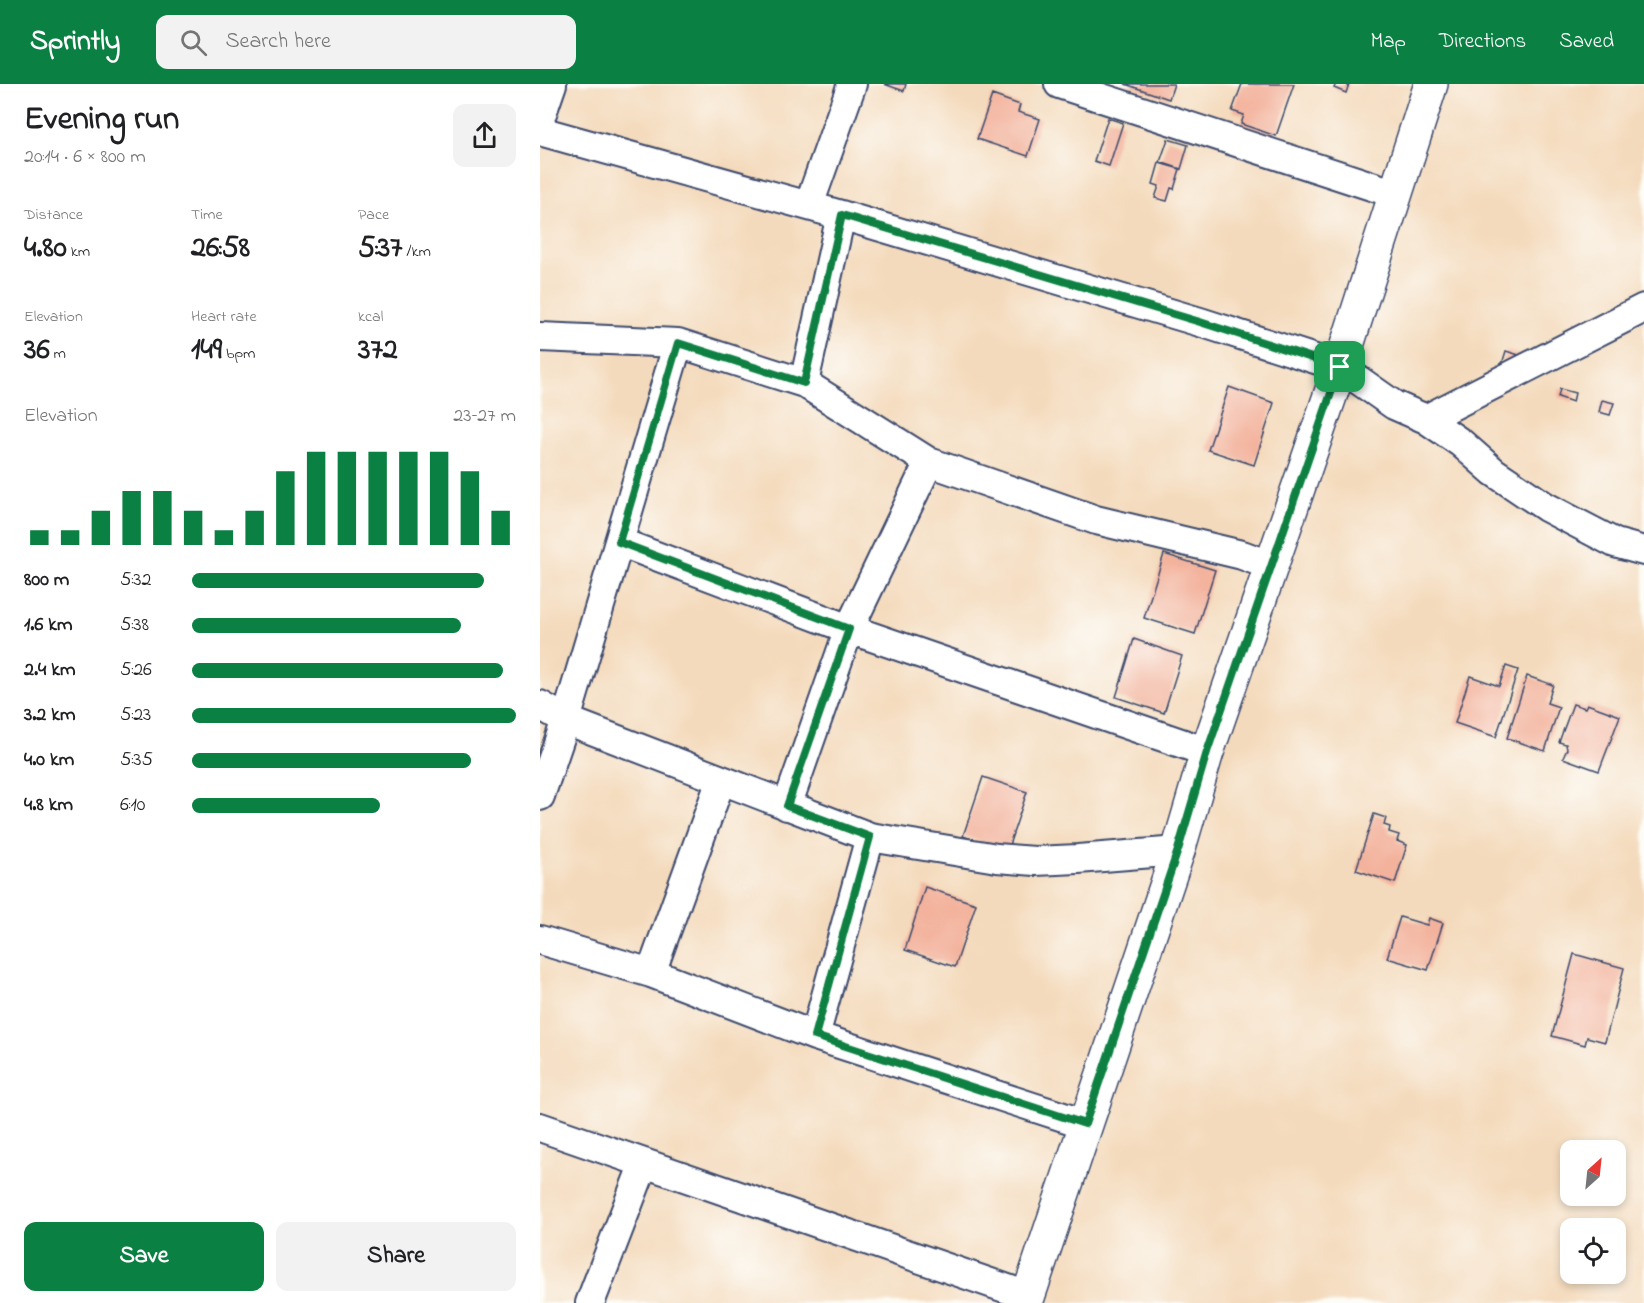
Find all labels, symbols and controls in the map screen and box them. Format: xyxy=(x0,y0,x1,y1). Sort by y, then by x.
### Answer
search box xyxy=(156,15,576,69)
text: Sprintly xyxy=(30,22,120,63)
icon: search xyxy=(177,26,210,59)
text: Search here xyxy=(225,26,331,58)
text: Map xyxy=(1370,27,1406,57)
text: Directions xyxy=(1439,27,1526,57)
text: Saved xyxy=(1559,27,1614,57)
text: Evening run xyxy=(24,96,179,144)
button: share xyxy=(453,104,516,167)
text: 20:14 · 6 × 800 m xyxy=(24,143,146,172)
text: Distance xyxy=(24,203,83,227)
text: Time xyxy=(191,203,223,227)
text: Pace xyxy=(358,203,389,227)
text: 4.80 xyxy=(24,227,67,271)
text: 26:58 xyxy=(191,227,250,271)
text: 5:37 xyxy=(358,227,402,271)
text: km xyxy=(67,240,90,264)
text: /km xyxy=(402,240,431,264)
text: Elevation xyxy=(24,305,83,329)
text: Heart rate xyxy=(191,305,257,329)
text: kcal xyxy=(358,305,383,329)
text: 36 xyxy=(24,329,50,373)
text: 149 xyxy=(191,329,222,373)
text: 372 xyxy=(358,329,398,373)
pin xyxy=(1314,341,1365,392)
text: m xyxy=(50,342,66,366)
text: bpm xyxy=(222,342,256,366)
icon: arrive xyxy=(1323,350,1356,383)
text: Elevation xyxy=(24,402,98,431)
text: 23–27 m xyxy=(453,402,516,431)
text: 800 m xyxy=(24,566,69,595)
text: 5:32 xyxy=(120,566,151,595)
text: 1.6 km xyxy=(24,611,73,640)
text: 5:38 xyxy=(120,611,149,640)
text: 2.4 km xyxy=(24,656,76,685)
text: 5:26 xyxy=(120,656,152,685)
text: 3.2 km xyxy=(24,701,76,730)
text: 5:23 xyxy=(120,701,151,730)
text: 4.0 km xyxy=(24,746,74,775)
text: 5:35 xyxy=(120,746,153,775)
text: 4.8 km xyxy=(24,791,73,820)
text: 6:10 xyxy=(120,791,146,820)
north arrow xyxy=(1560,1140,1626,1206)
map controls xyxy=(1560,1140,1626,1284)
button: locate xyxy=(1560,1218,1626,1284)
button: Save xyxy=(24,1222,264,1291)
button: Share xyxy=(276,1222,516,1291)

